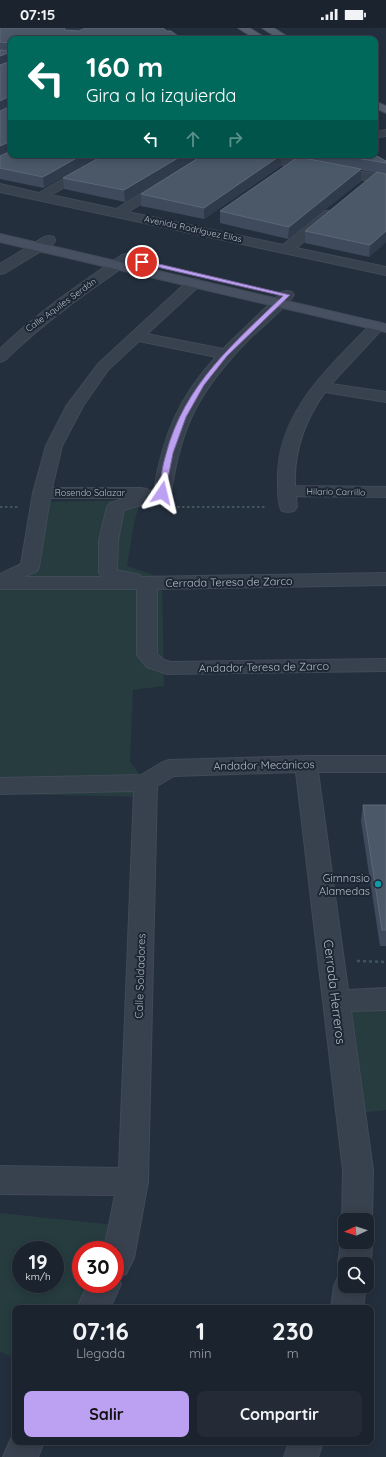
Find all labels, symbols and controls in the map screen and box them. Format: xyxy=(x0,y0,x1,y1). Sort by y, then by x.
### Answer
text: 07:15 xyxy=(20,5,55,24)
text: 160 m xyxy=(86,49,163,84)
icon: left xyxy=(20,52,72,104)
text: Gira a la izquierda xyxy=(86,84,237,107)
icon: left xyxy=(140,128,162,150)
icon: ahead xyxy=(182,128,204,150)
icon: right xyxy=(224,128,246,150)
street label: Avenida Rodríguez Elías xyxy=(143,213,243,244)
pin xyxy=(125,245,159,279)
icon: arrive xyxy=(131,251,153,273)
street label: Calle Aquiles Serdán xyxy=(23,275,98,334)
position arrow xyxy=(141,472,183,514)
street label: Hilario Carrillo xyxy=(306,485,366,498)
street label: Rosendo Salazar xyxy=(55,487,126,498)
street label: Cerrada Teresa de Zarco xyxy=(165,574,293,590)
street label: Andador Teresa de Zarco xyxy=(199,659,329,675)
street label: Andador Mecánicos xyxy=(213,757,315,773)
place label: Gimnasio Alamedas xyxy=(319,871,370,898)
marker: Gimnasio Alamedas xyxy=(373,879,383,889)
street label: Calle Soldadores xyxy=(132,933,148,1019)
street label: Cerrada Herreros xyxy=(321,939,349,1045)
north arrow xyxy=(338,1213,374,1249)
map controls xyxy=(338,1213,374,1293)
speed limit sign: 30 xyxy=(72,1241,124,1293)
text: 19 xyxy=(28,1249,48,1274)
button: search xyxy=(338,1257,374,1293)
text: km/h xyxy=(25,1270,51,1283)
text: 07:16 xyxy=(73,1316,129,1346)
text: 1 xyxy=(196,1316,205,1346)
text: 230 xyxy=(272,1316,313,1346)
text: Llegada xyxy=(76,1345,125,1361)
text: min xyxy=(189,1345,212,1361)
text: m xyxy=(287,1345,299,1361)
button: Salir xyxy=(24,1391,189,1437)
button: Compartir xyxy=(197,1391,362,1437)

